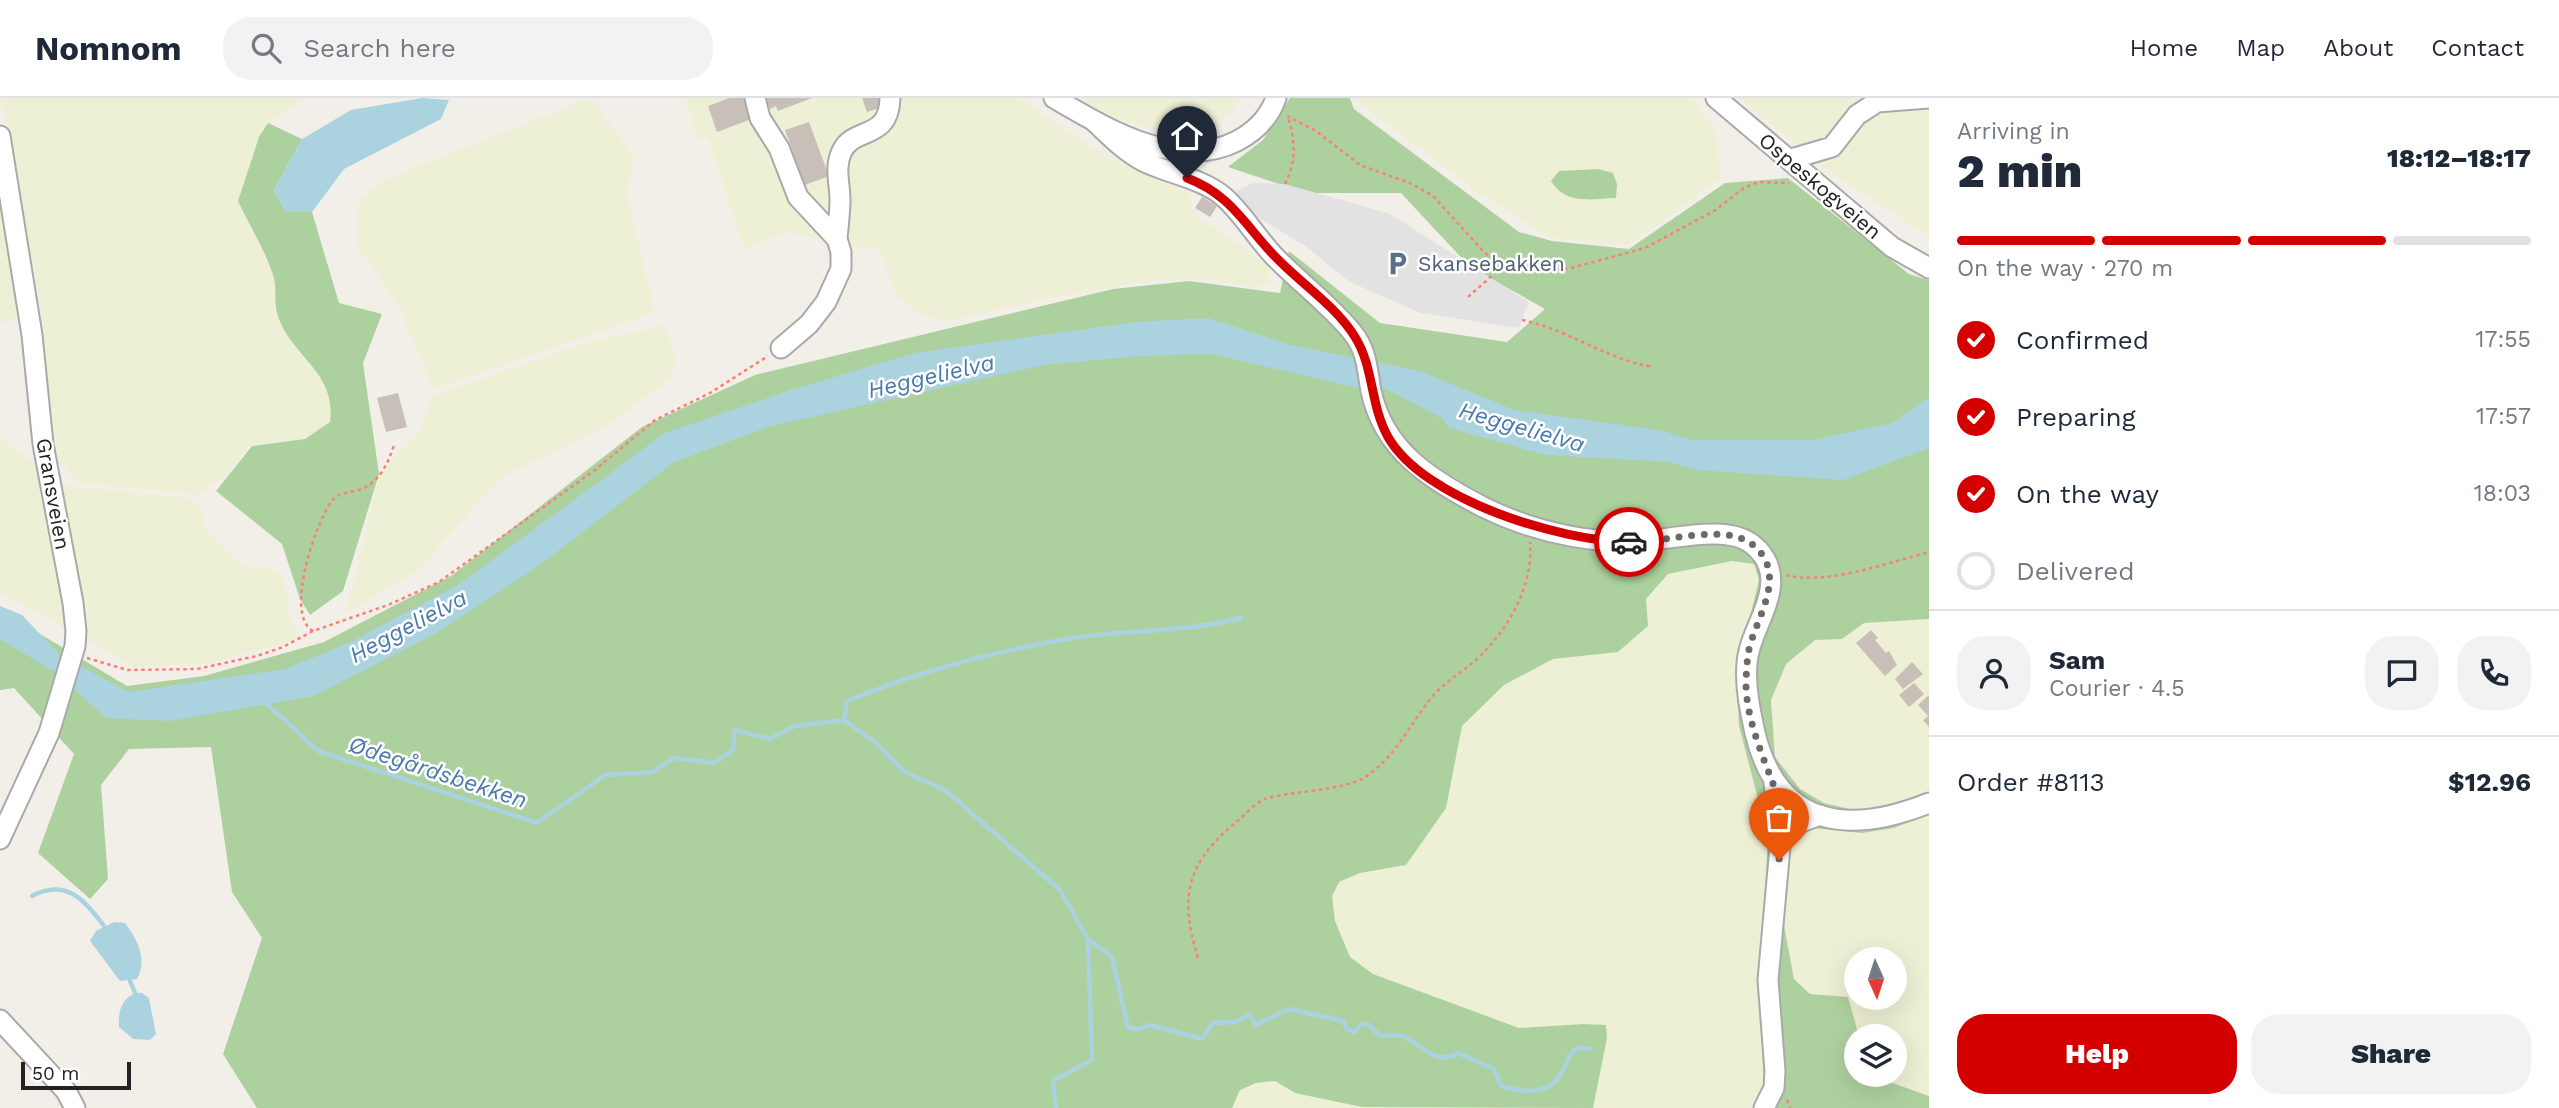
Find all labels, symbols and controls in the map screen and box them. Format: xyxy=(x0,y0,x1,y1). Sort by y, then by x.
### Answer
search box xyxy=(223,17,713,80)
text: Nomnom xyxy=(35,29,181,68)
icon: search xyxy=(247,29,285,67)
text: Search here xyxy=(303,33,456,63)
text: Home xyxy=(2130,34,2198,62)
text: Map xyxy=(2236,34,2285,62)
text: About xyxy=(2323,34,2393,62)
text: Contact xyxy=(2431,34,2524,62)
pin xyxy=(1157,106,1217,178)
icon: home xyxy=(1168,117,1206,155)
text: Arriving in xyxy=(1957,118,2070,145)
street label: Ospeskogveien xyxy=(1754,127,1887,244)
text: 18:12–18:17 xyxy=(2387,143,2531,173)
text: 2 min xyxy=(1957,144,2082,198)
parking icon: Skansebakken xyxy=(1384,250,1412,278)
place label: Skansebakken xyxy=(1418,251,1565,276)
text: On the way · 270 m xyxy=(1957,255,2173,282)
icon: check xyxy=(1957,321,1995,359)
text: Confirmed xyxy=(2016,325,2149,355)
text: 17:55 xyxy=(2476,326,2531,353)
water label: Heggelielva xyxy=(865,349,997,404)
water label: Heggelielva xyxy=(1456,397,1588,458)
icon: check xyxy=(1957,398,1995,436)
text: Preparing xyxy=(2016,402,2136,432)
text: 17:57 xyxy=(2476,403,2531,430)
street label: Gransveien xyxy=(31,436,76,552)
icon: check xyxy=(1957,475,1995,513)
text: On the way xyxy=(2016,479,2159,509)
text: 18:03 xyxy=(2474,480,2531,507)
courier xyxy=(1594,507,1664,577)
icon: car xyxy=(1610,523,1648,561)
text: Delivered xyxy=(2016,556,2135,586)
water label: Heggelielva xyxy=(345,584,472,669)
button: person xyxy=(1957,636,2031,710)
button: chat xyxy=(2365,636,2439,710)
button: phone xyxy=(2457,636,2531,710)
text: Sam xyxy=(2049,645,2105,675)
text: Courier · 4.5 xyxy=(2049,675,2185,702)
water label: Ødegårdsbekken xyxy=(345,731,530,814)
text: Order #8113 xyxy=(1957,767,2105,797)
text: $12.96 xyxy=(2448,767,2531,797)
pin xyxy=(1749,788,1809,860)
icon: bag xyxy=(1760,799,1798,837)
north arrow xyxy=(1844,947,1908,1010)
map controls xyxy=(1844,947,1907,1087)
button: Help xyxy=(1957,1014,2237,1094)
button: Share xyxy=(2251,1014,2531,1094)
button: layers xyxy=(1844,1024,1907,1087)
scale bar xyxy=(21,1059,131,1091)
text: 50 m xyxy=(32,1062,79,1085)

